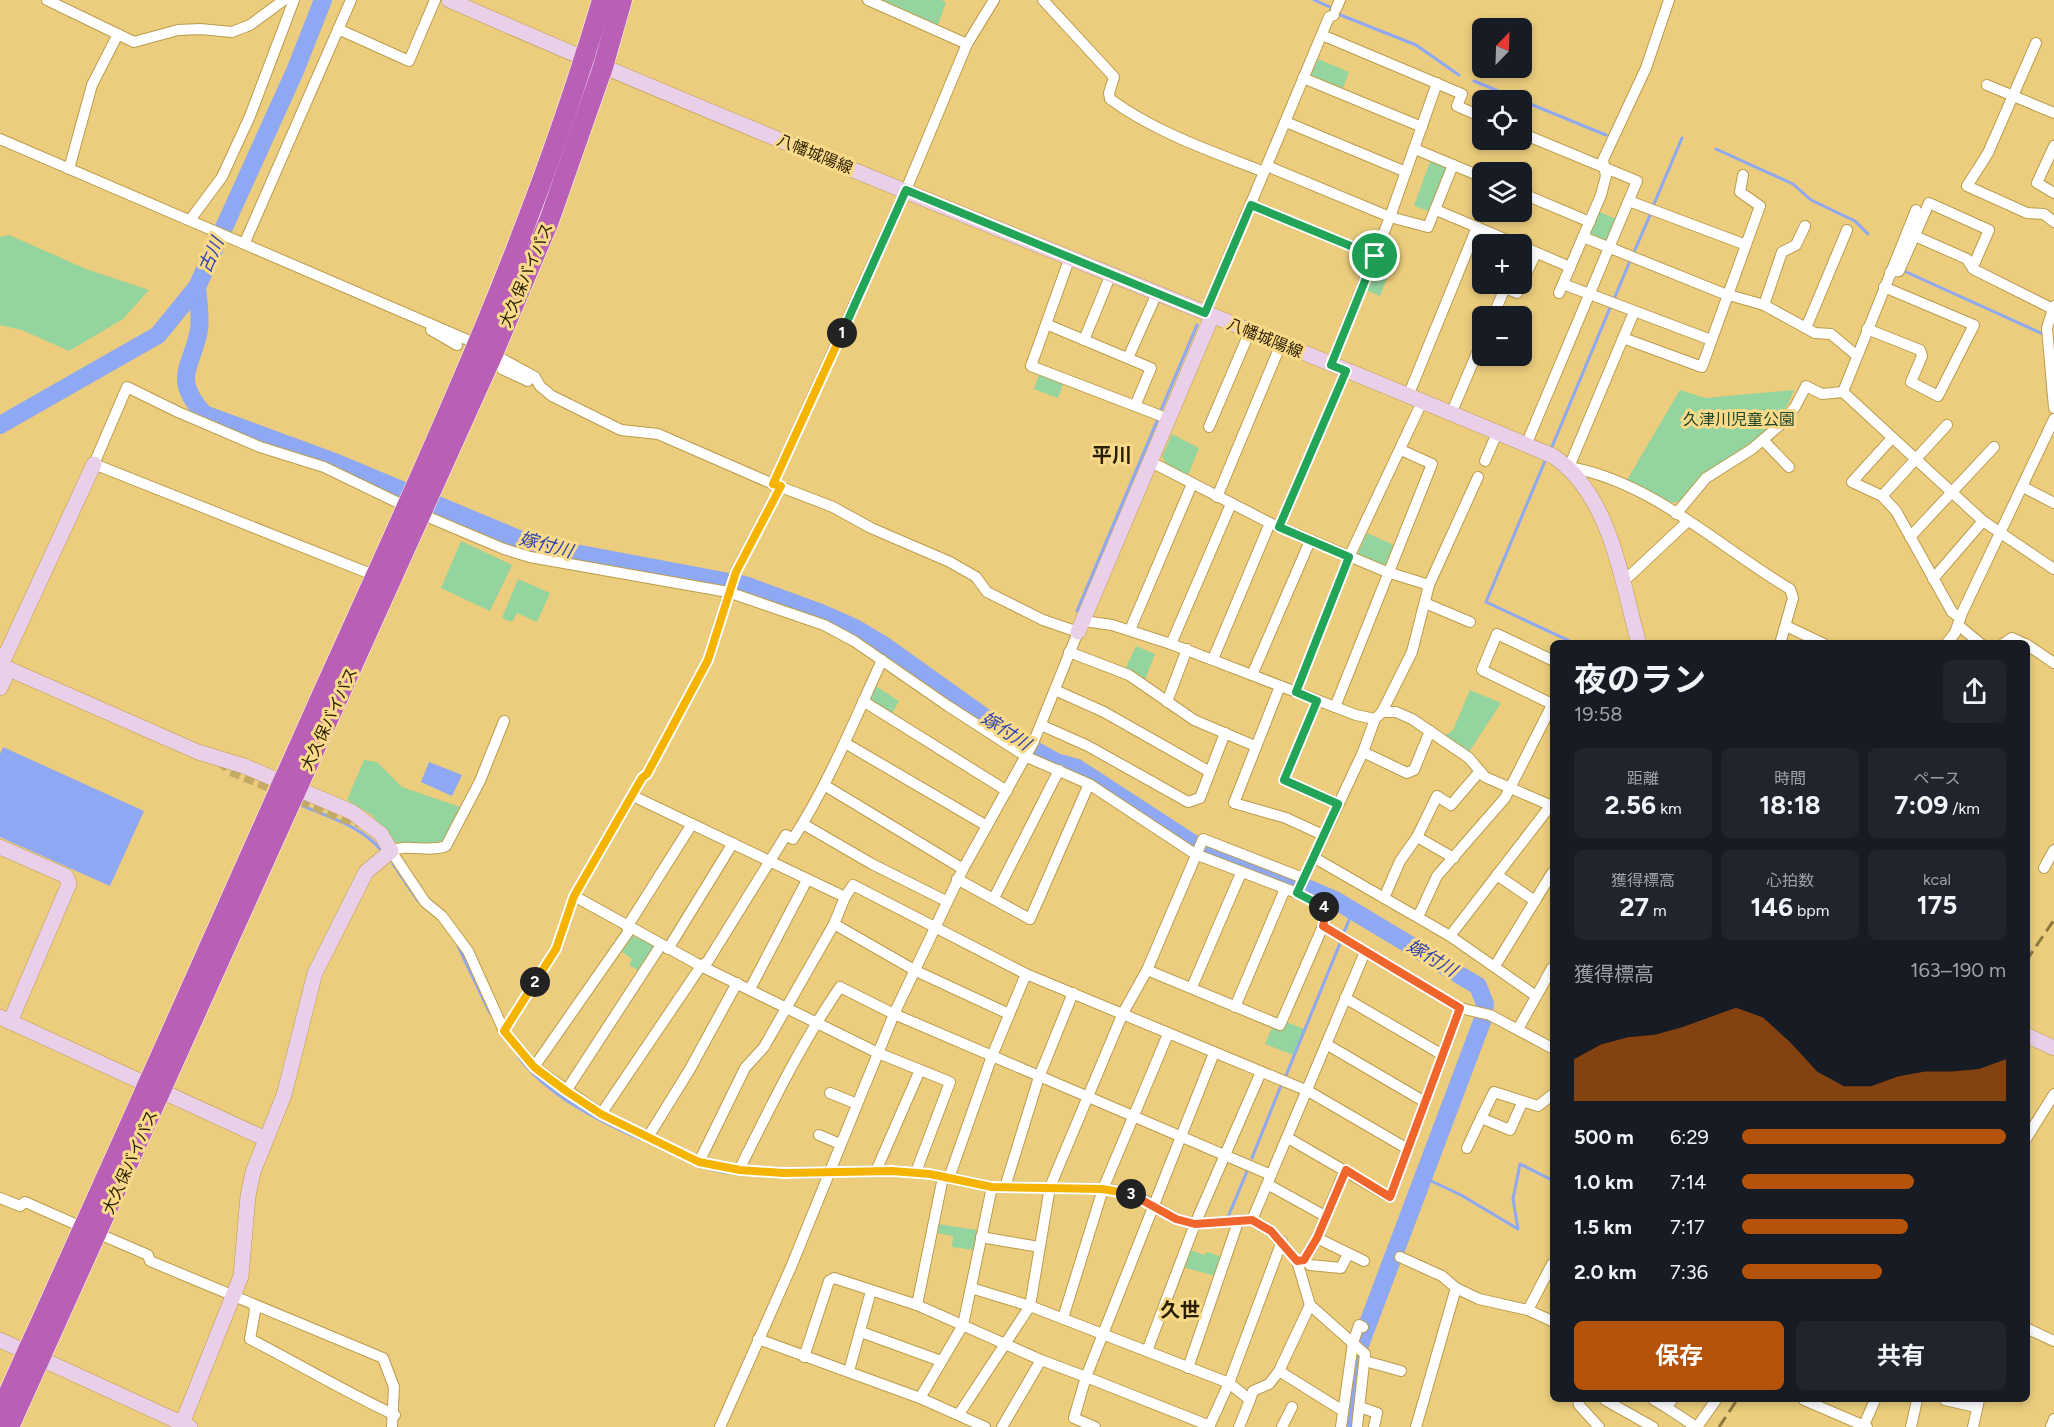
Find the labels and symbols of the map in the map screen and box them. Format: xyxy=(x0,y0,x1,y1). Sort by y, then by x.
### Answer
north arrow xyxy=(1472,18,1532,78)
street label: 八幡城陽線 xyxy=(774,130,856,178)
street label: 大久保バイパス xyxy=(495,220,557,330)
pin xyxy=(1349,230,1400,281)
water label: 古川 xyxy=(194,232,229,276)
street label: 八幡城陽線 xyxy=(1224,314,1306,362)
pin: 1 xyxy=(827,318,857,348)
park label: 久津川児童公園 xyxy=(1683,410,1795,429)
district label: 平川 xyxy=(1092,443,1132,467)
water label: 嫁付川 xyxy=(517,527,577,563)
street label: 大久保バイパス xyxy=(297,664,361,774)
water label: 嫁付川 xyxy=(977,707,1036,756)
pin: 4 xyxy=(1309,892,1339,922)
water label: 嫁付川 xyxy=(1403,935,1463,982)
pin: 2 xyxy=(520,967,550,997)
street label: 大久保バイパス xyxy=(99,1107,161,1217)
pin: 3 xyxy=(1116,1179,1146,1209)
district label: 久世 xyxy=(1160,1298,1200,1322)

